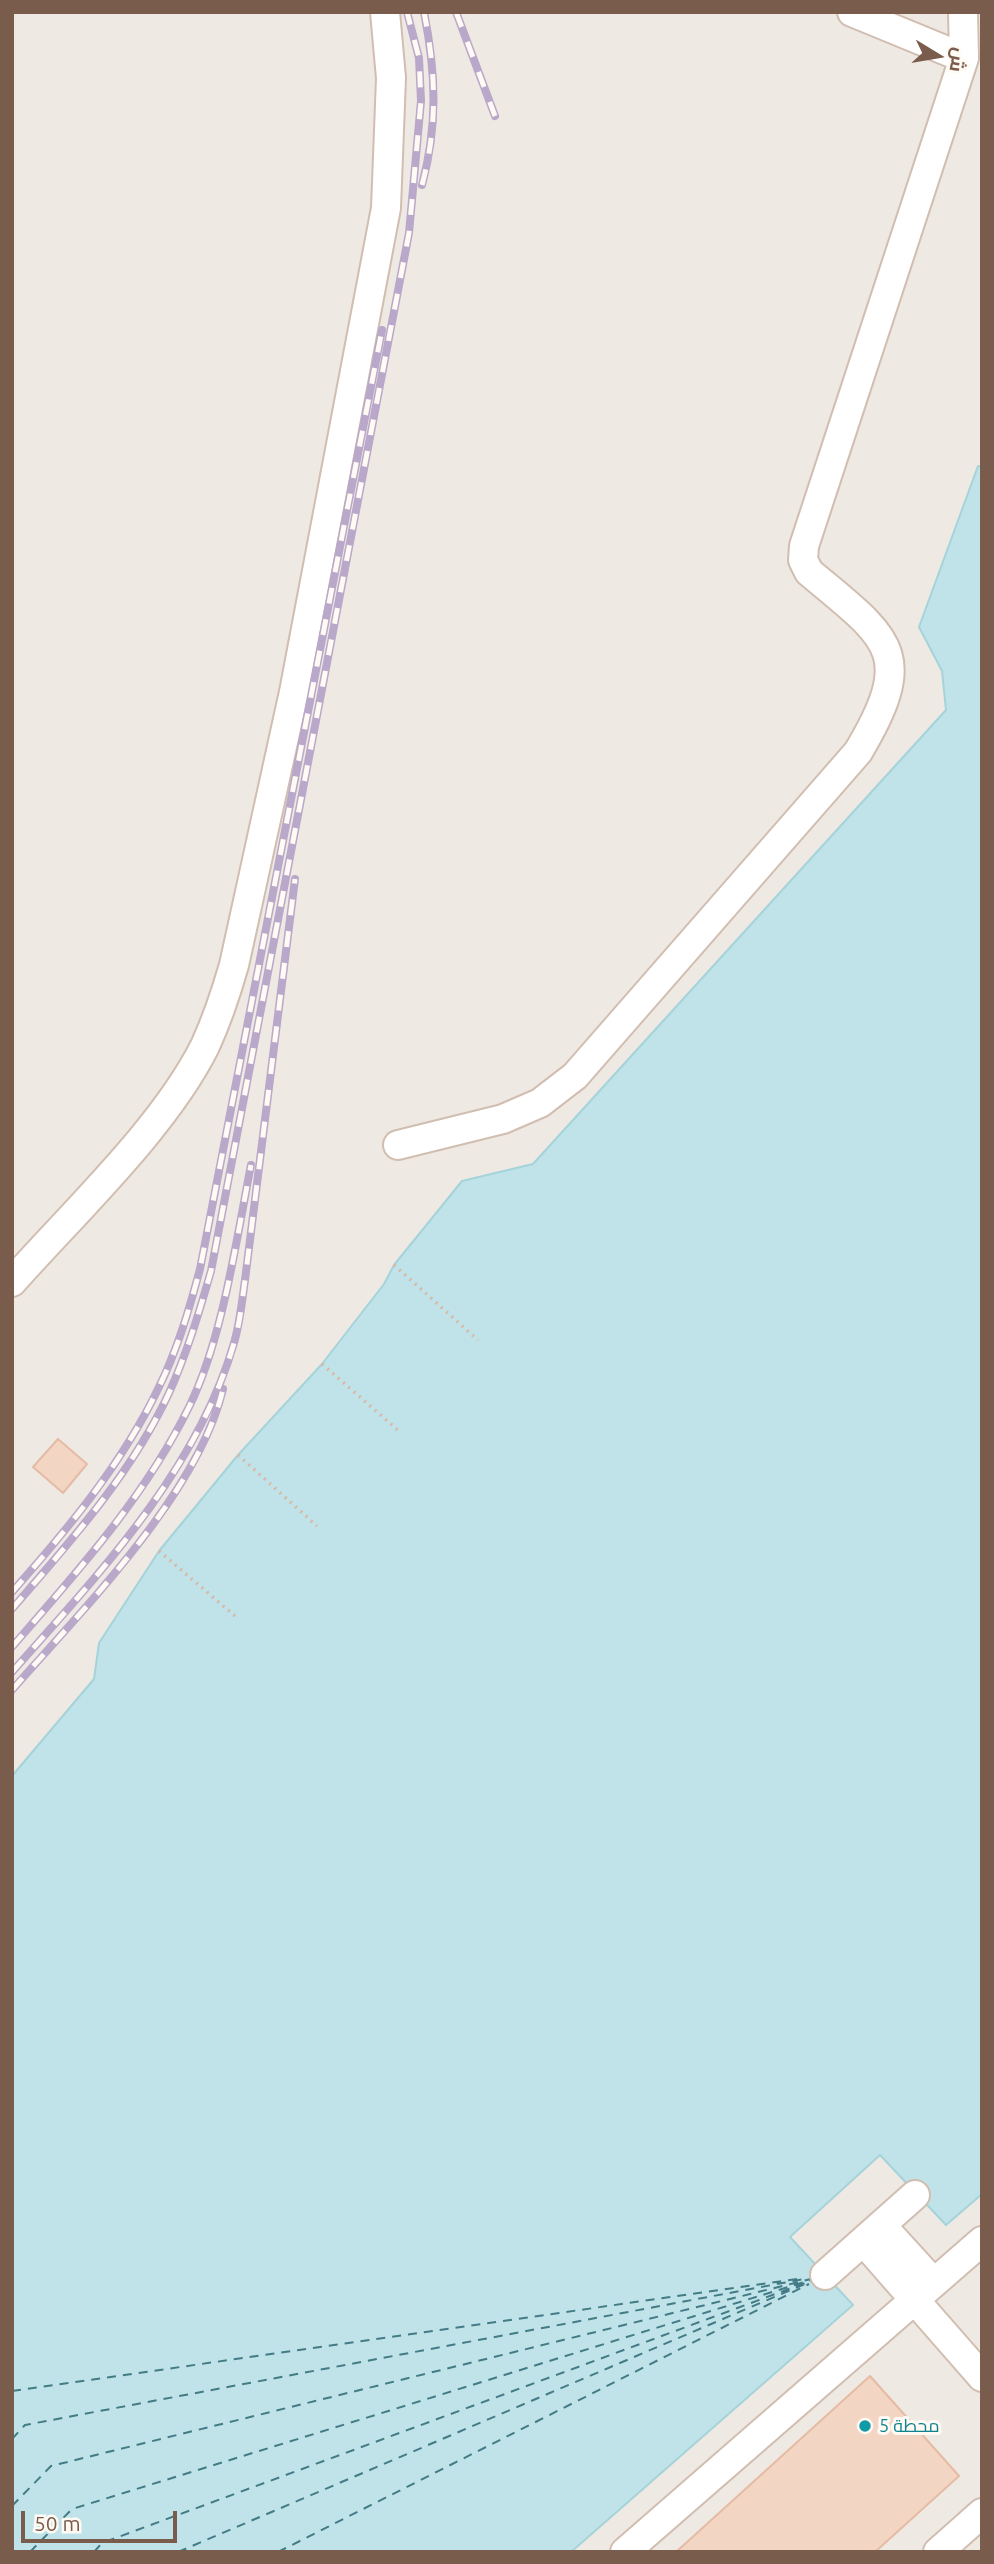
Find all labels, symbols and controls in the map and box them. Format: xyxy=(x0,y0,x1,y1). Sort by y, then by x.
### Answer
north arrow xyxy=(903,21,973,91)
text: ش xyxy=(945,46,972,74)
place label: محطة 5 xyxy=(879,2415,940,2437)
marker: محطة 5 xyxy=(857,2418,873,2434)
scale bar xyxy=(24,2498,180,2542)
text: 50 m xyxy=(34,2511,81,2535)

